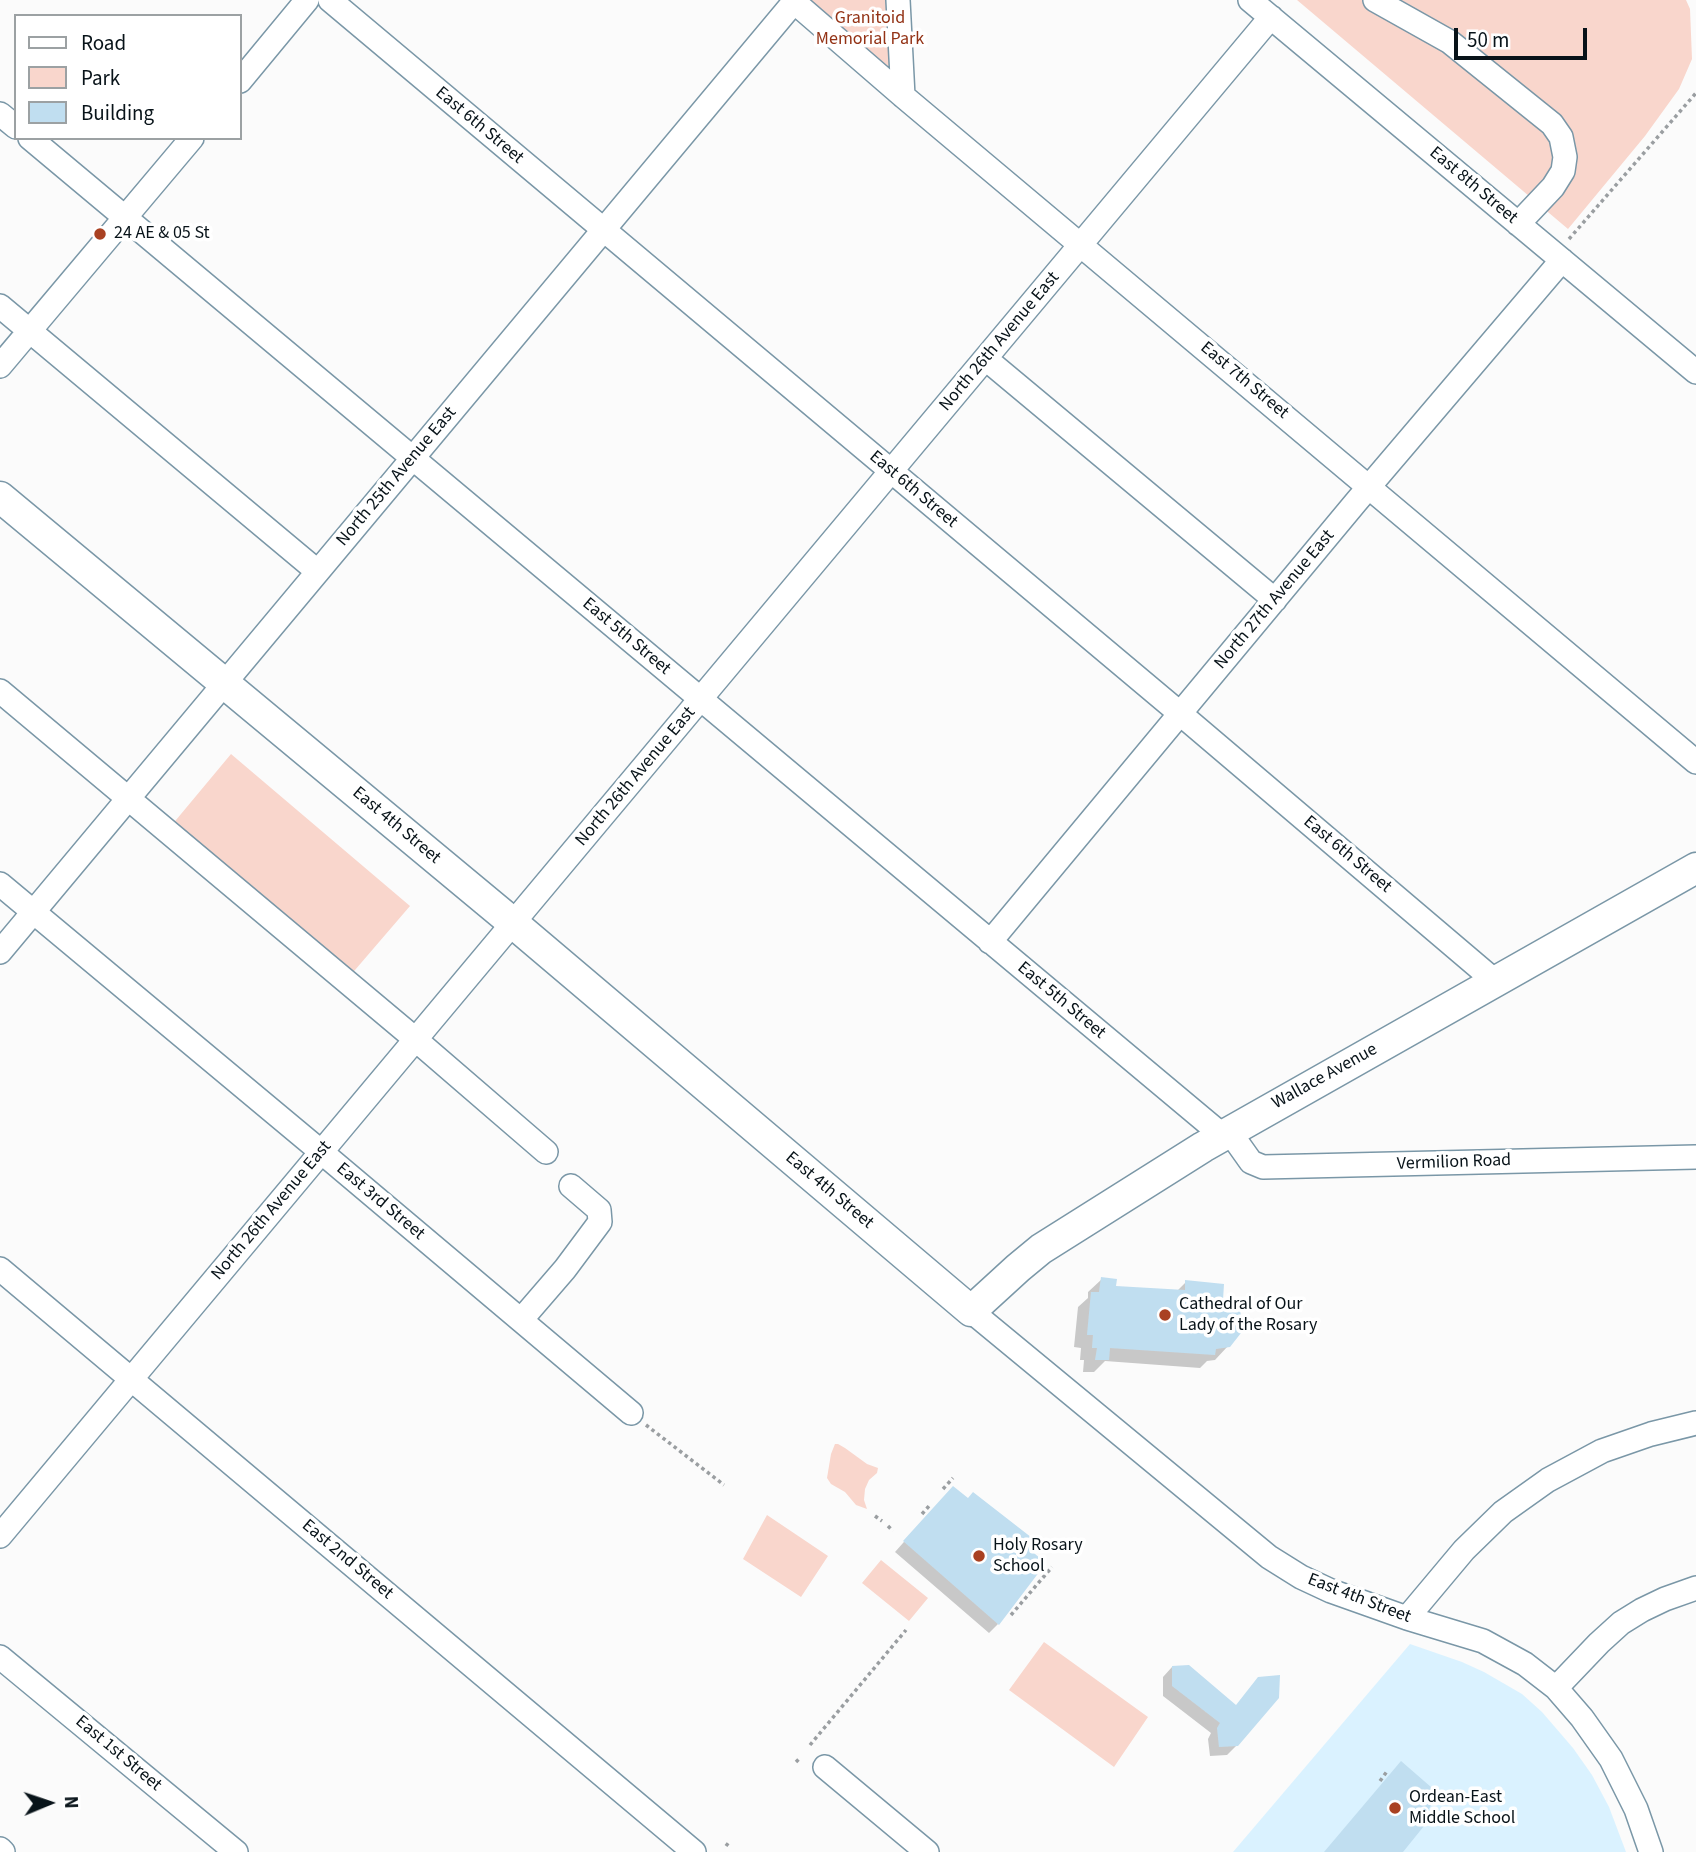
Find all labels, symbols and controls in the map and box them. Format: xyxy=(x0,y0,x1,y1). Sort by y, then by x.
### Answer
park label: Granitoid Memorial Park xyxy=(816,8,924,50)
legend xyxy=(14,14,242,140)
scale bar xyxy=(1458,14,1591,58)
text: 50 m xyxy=(1467,25,1509,55)
text: Road xyxy=(81,28,126,58)
text: Park xyxy=(81,63,120,93)
street label: East 6th Street xyxy=(430,83,528,169)
text: Building xyxy=(81,98,154,128)
street label: East 8th Street xyxy=(1424,143,1522,229)
place label: 24 AE & 05 St xyxy=(114,223,210,245)
marker: 24 AE & 05 St xyxy=(92,226,108,242)
street label: North 26th Avenue East xyxy=(935,268,1065,416)
street label: East 7th Street xyxy=(1195,338,1293,424)
street label: North 25th Avenue East xyxy=(332,403,462,551)
street label: East 6th Street xyxy=(864,447,962,533)
street label: North 27th Avenue East xyxy=(1210,526,1340,674)
street label: East 5th Street xyxy=(577,594,675,680)
street label: North 26th Avenue East xyxy=(571,703,701,851)
street label: East 4th Street xyxy=(347,783,445,869)
street label: East 6th Street xyxy=(1298,812,1396,898)
street label: East 5th Street xyxy=(1012,958,1110,1044)
street label: Wallace Avenue xyxy=(1269,1039,1381,1115)
street label: North 26th Avenue East xyxy=(207,1137,337,1285)
street label: East 4th Street xyxy=(780,1148,878,1234)
street label: Vermilion Road xyxy=(1396,1150,1512,1176)
street label: East 3rd Street xyxy=(331,1159,429,1245)
place label: Cathedral of Our Lady of the Rosary xyxy=(1179,1294,1317,1336)
marker: Cathedral of Our Lady of the Rosary xyxy=(1157,1307,1173,1323)
street label: East 2nd Street xyxy=(297,1515,397,1605)
place label: Holy Rosary School xyxy=(993,1535,1083,1578)
marker: Holy Rosary School xyxy=(971,1548,987,1564)
street label: East 4th Street xyxy=(1304,1569,1414,1629)
street label: East 1st Street xyxy=(70,1712,166,1796)
north arrow xyxy=(14,1768,84,1838)
place label: Ordean-East Middle School xyxy=(1409,1787,1515,1829)
text: N xyxy=(57,1795,84,1809)
marker: Ordean-East Middle School xyxy=(1387,1800,1403,1816)

